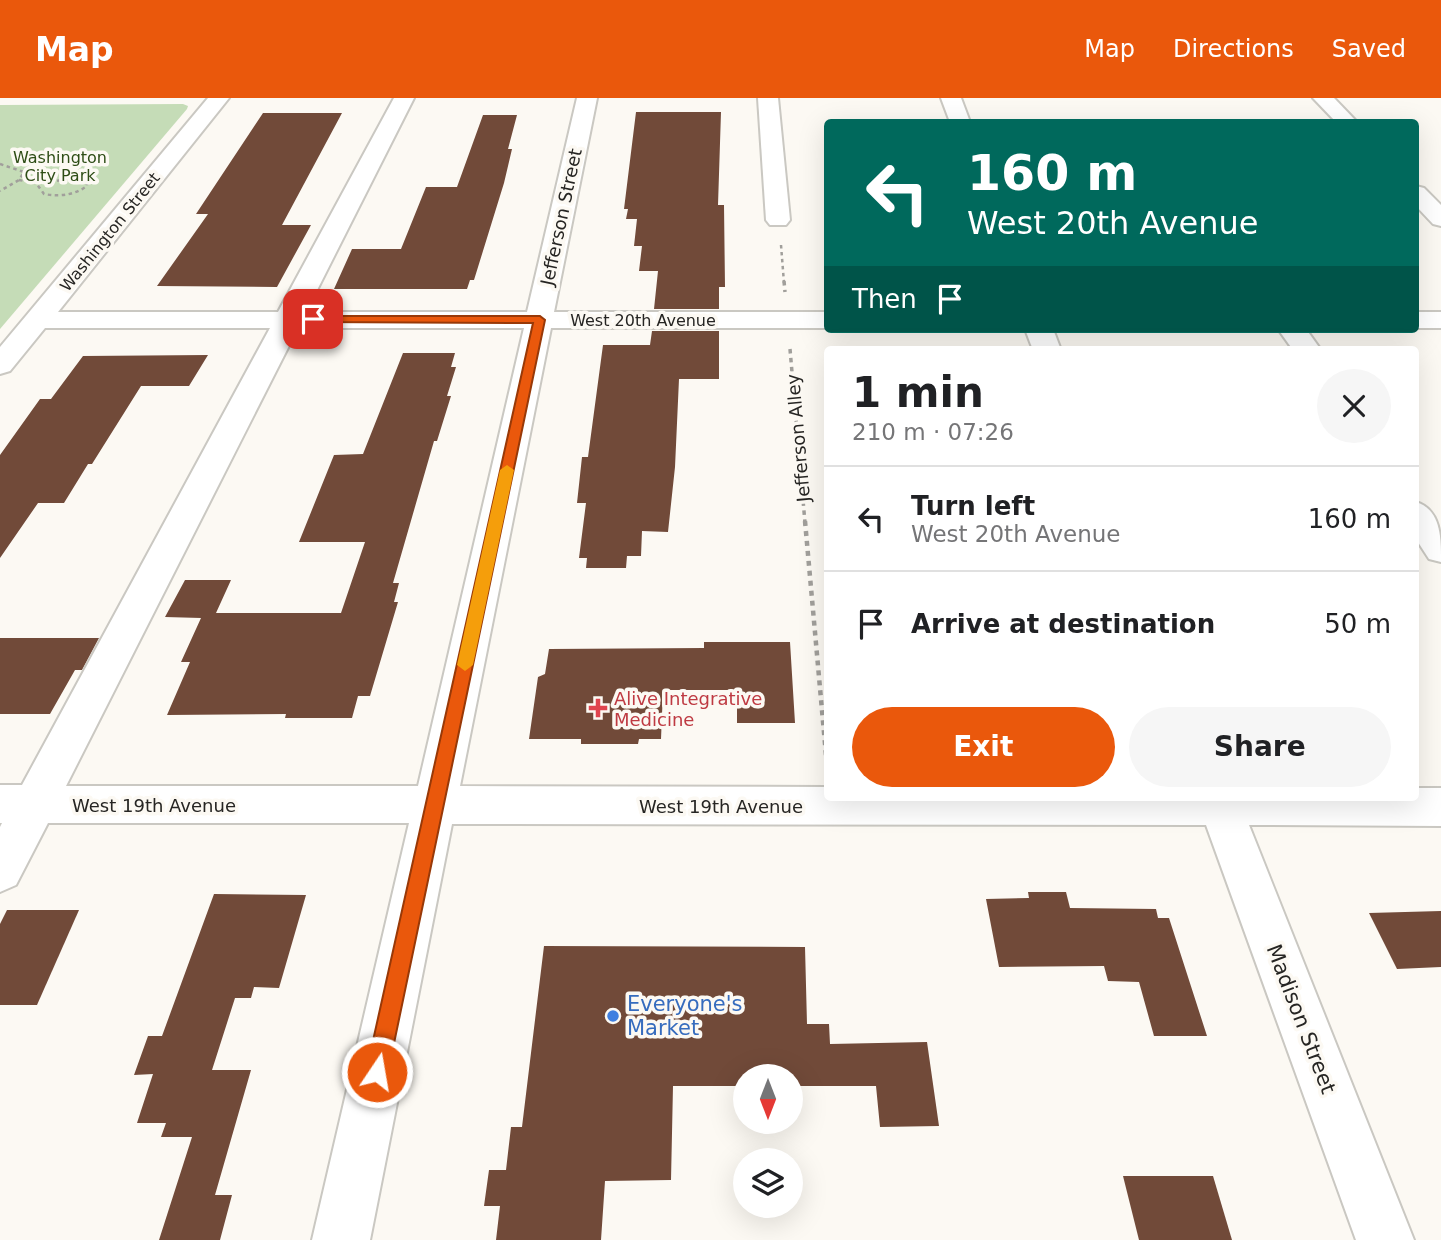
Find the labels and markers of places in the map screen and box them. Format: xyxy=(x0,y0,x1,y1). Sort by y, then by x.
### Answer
pin xyxy=(283,289,343,349)
place label: Alive Integrative Medicine xyxy=(614,688,762,730)
marker: Alive Integrative Medicine xyxy=(588,698,608,718)
place label: Everyone's Market xyxy=(627,992,742,1040)
marker: Everyone's Market xyxy=(605,1008,621,1024)

